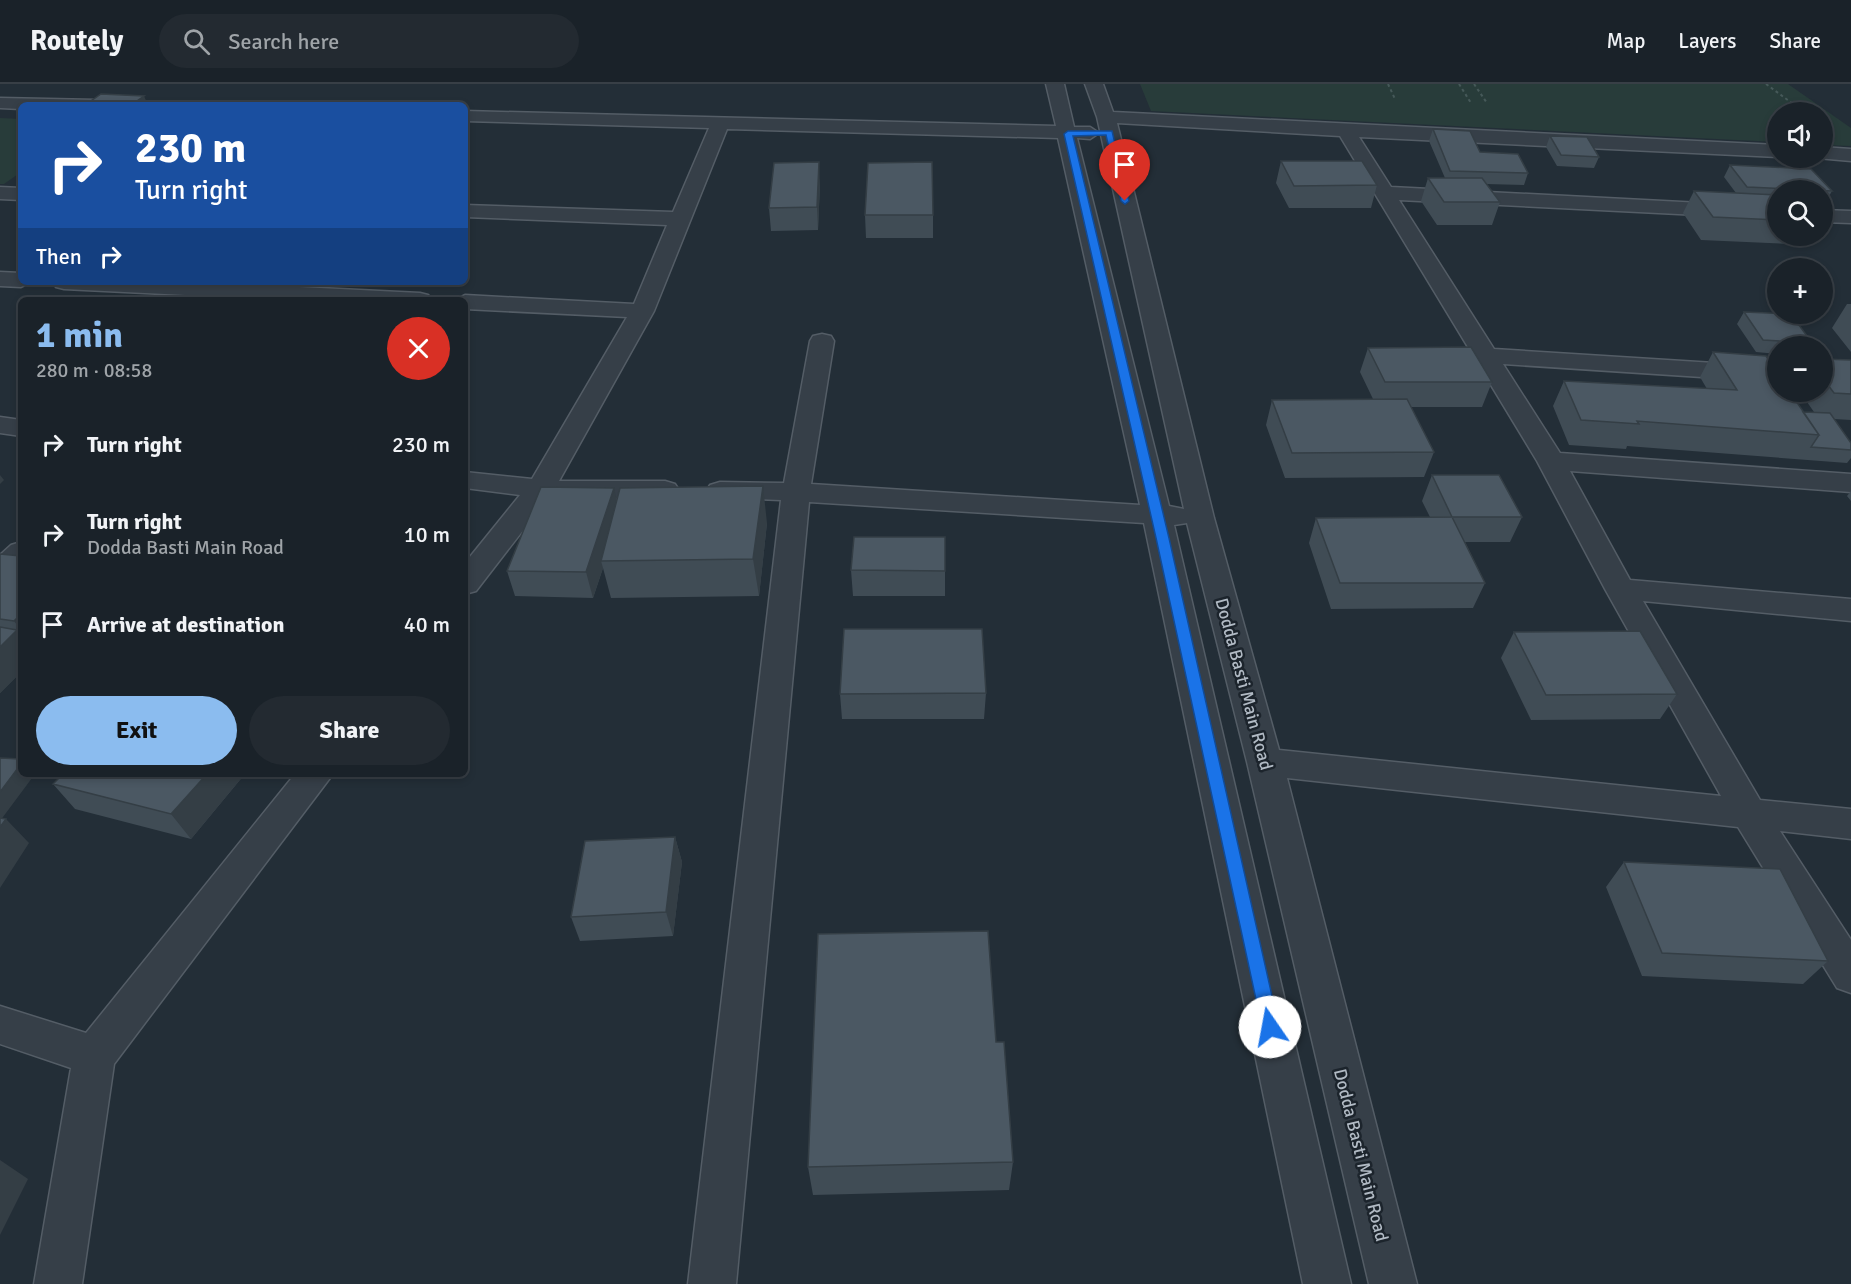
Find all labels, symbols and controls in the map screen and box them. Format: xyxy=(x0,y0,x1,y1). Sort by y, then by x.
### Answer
search box xyxy=(159,14,579,68)
text: Routely xyxy=(30,24,123,58)
icon: search xyxy=(180,25,213,58)
text: Search here xyxy=(228,28,339,55)
text: Map xyxy=(1607,28,1645,54)
text: Layers xyxy=(1678,28,1736,54)
text: Share xyxy=(1769,28,1821,54)
map controls xyxy=(1767,102,1833,402)
button: sound xyxy=(1767,102,1833,168)
text: 230 m xyxy=(135,123,246,174)
icon: right xyxy=(36,126,114,204)
pin xyxy=(1099,139,1150,201)
icon: arrive xyxy=(1108,148,1141,181)
text: Turn right xyxy=(135,174,248,207)
button: search xyxy=(1767,180,1833,246)
icon: right xyxy=(94,240,127,273)
text: Then xyxy=(36,243,82,270)
button: + xyxy=(1767,258,1833,324)
text: 1 min xyxy=(36,313,123,358)
button: close xyxy=(387,317,450,380)
button: − xyxy=(1767,336,1833,402)
text: 280 m · 08:58 xyxy=(36,358,152,383)
icon: right xyxy=(36,428,69,461)
text: Turn right xyxy=(87,431,182,458)
text: 230 m xyxy=(392,431,450,458)
text: Turn right xyxy=(87,508,182,535)
icon: right xyxy=(36,518,69,551)
text: 10 m xyxy=(404,521,450,548)
text: Dodda Basti Main Road xyxy=(87,535,284,560)
street label: Dodda Basti Main Road xyxy=(1210,596,1278,772)
icon: arrive xyxy=(36,608,69,641)
text: Arrive at destination xyxy=(87,611,284,638)
text: 40 m xyxy=(404,611,450,638)
button: Exit xyxy=(36,696,237,765)
button: Share xyxy=(249,696,450,765)
position arrow xyxy=(1238,995,1302,1059)
street label: Dodda Basti Main Road xyxy=(1329,1066,1393,1244)

